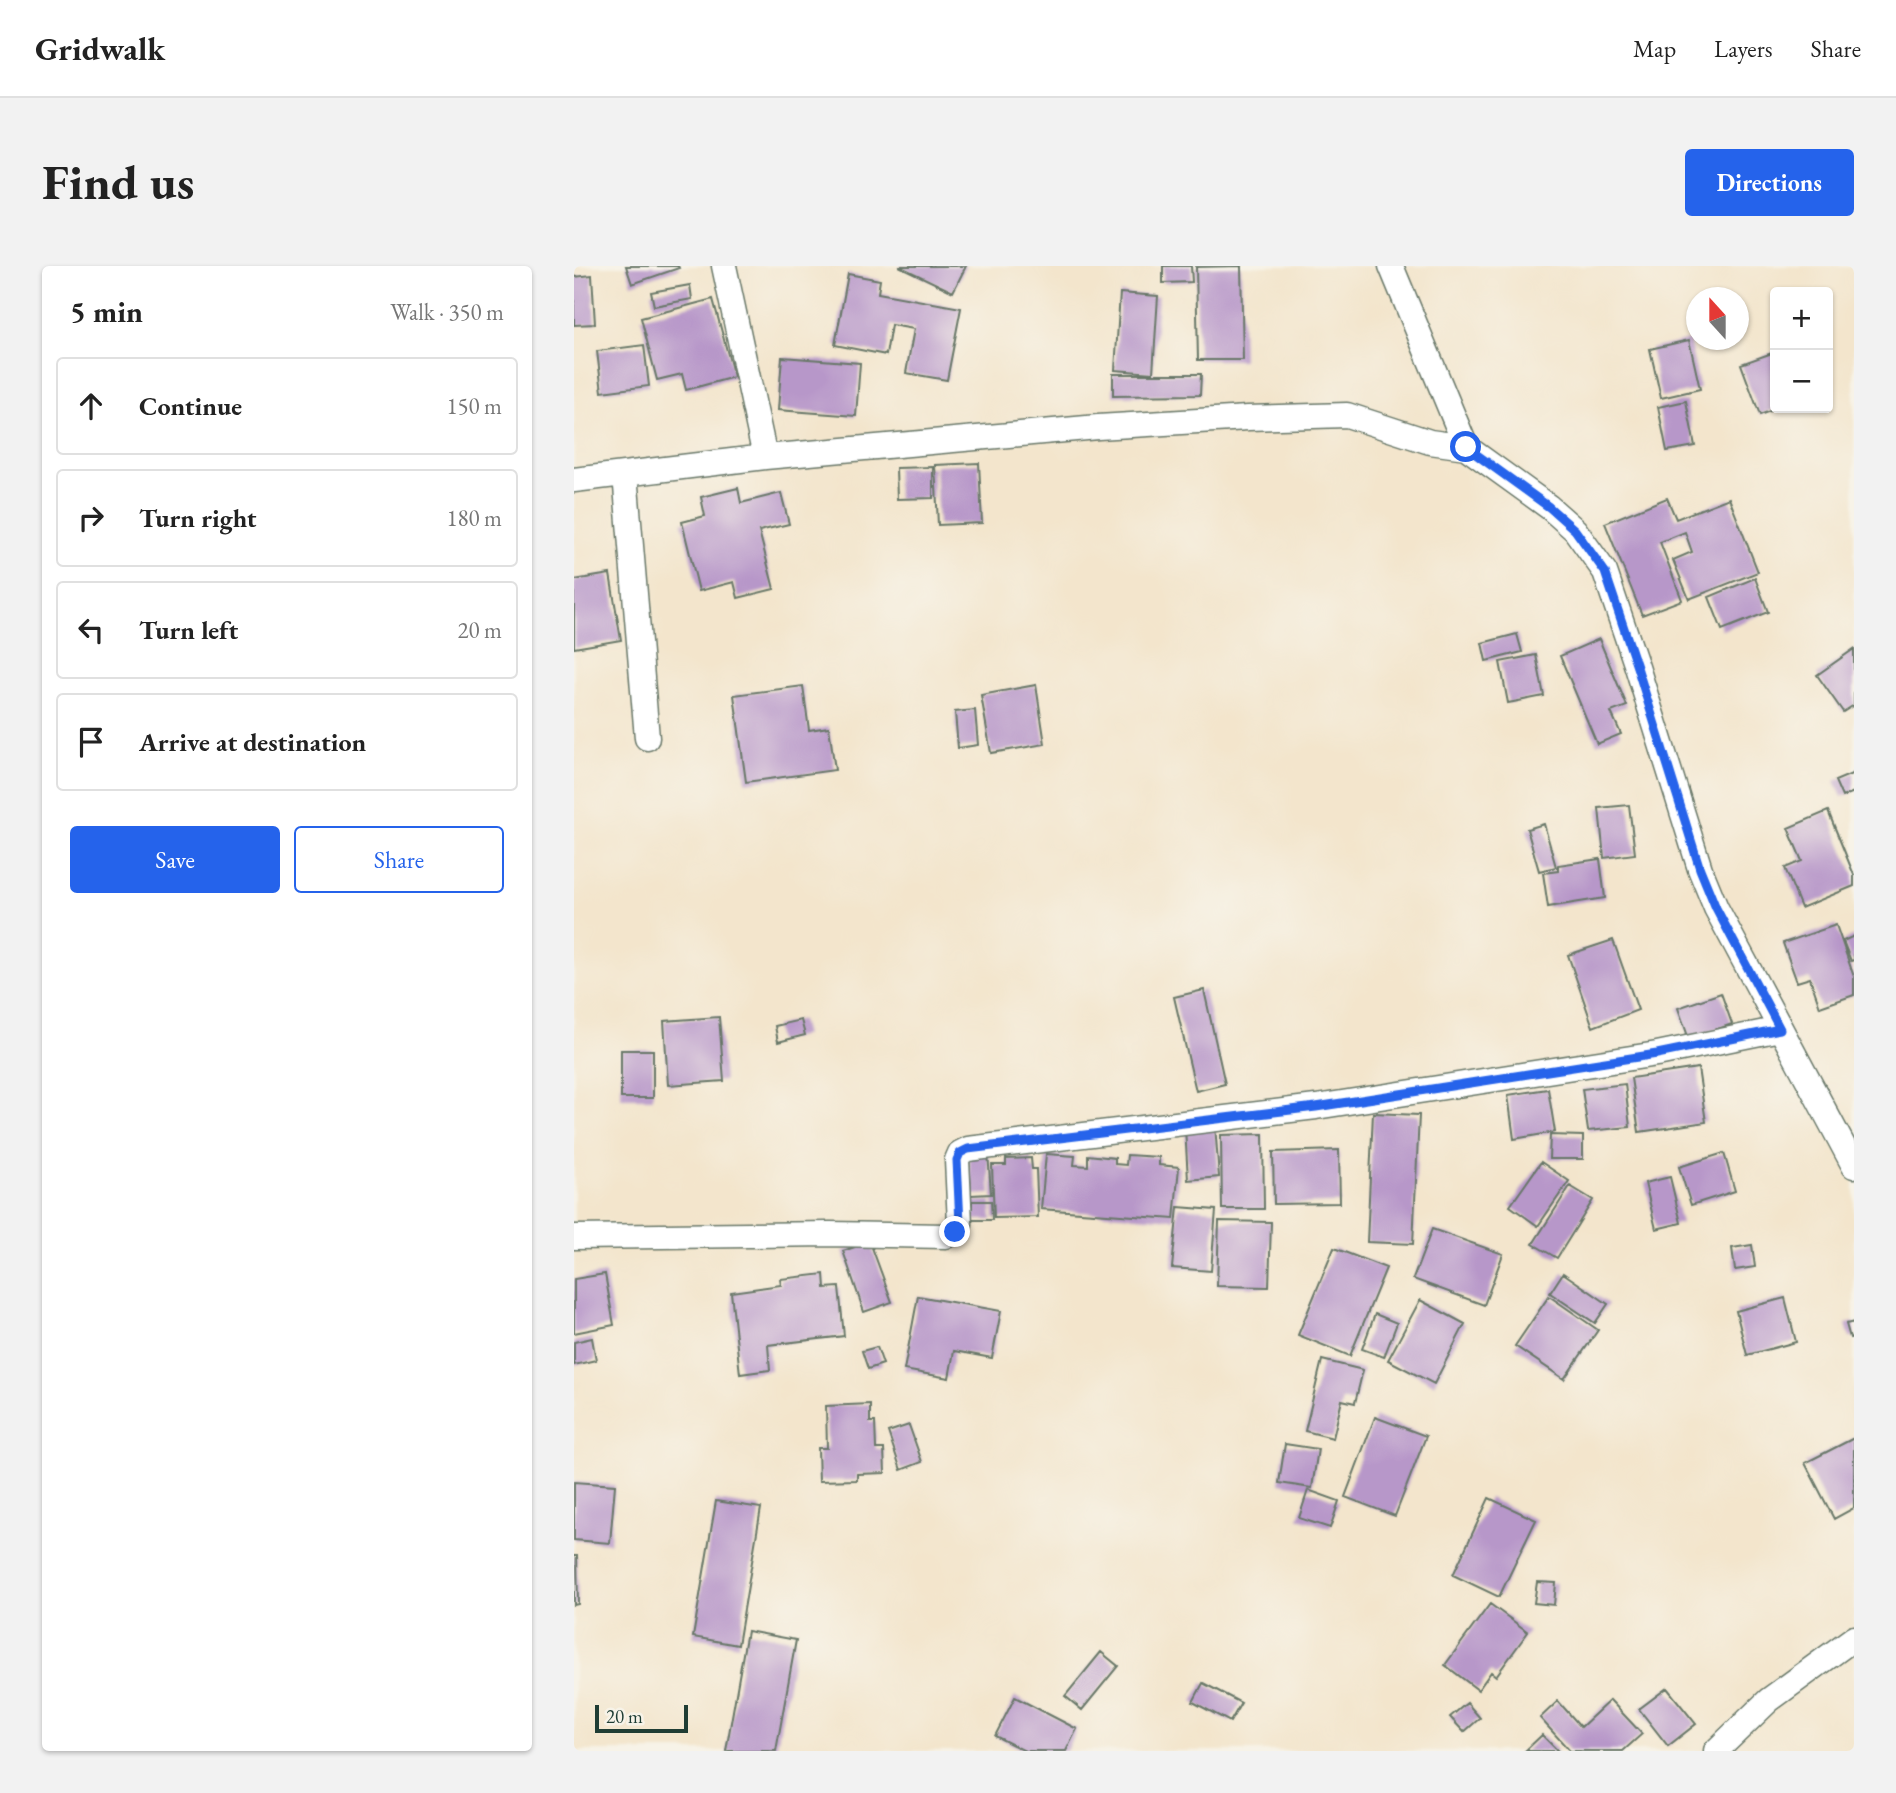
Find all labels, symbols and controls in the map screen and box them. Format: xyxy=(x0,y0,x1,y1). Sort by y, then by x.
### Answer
text: Gridwalk xyxy=(35,27,165,70)
text: Map xyxy=(1633,33,1676,64)
text: Layers xyxy=(1714,33,1773,64)
text: Share xyxy=(1811,33,1861,64)
button: Directions xyxy=(1685,149,1854,216)
text: Find us xyxy=(42,150,194,214)
north arrow xyxy=(1686,287,1749,350)
map controls xyxy=(1770,287,1833,413)
button: + xyxy=(1770,287,1833,350)
text: 5 min xyxy=(70,292,143,331)
text: Walk · 350 m xyxy=(390,297,504,327)
button: − xyxy=(1770,350,1833,413)
icon: ahead xyxy=(72,387,110,425)
text: Continue xyxy=(139,389,242,423)
text: 150 m xyxy=(446,391,502,421)
route start xyxy=(1450,431,1481,462)
icon: right xyxy=(72,499,110,537)
text: Turn right xyxy=(139,501,257,535)
text: 180 m xyxy=(446,503,502,533)
icon: left xyxy=(72,611,110,649)
text: Turn left xyxy=(139,613,238,647)
text: 20 m xyxy=(457,615,502,645)
icon: arrive xyxy=(72,723,110,761)
text: Arrive at destination xyxy=(139,725,366,759)
button: Save xyxy=(70,826,280,893)
button: Share xyxy=(294,826,504,893)
route end xyxy=(939,1216,970,1247)
scale bar xyxy=(595,1702,688,1734)
text: 20 m xyxy=(606,1704,643,1729)

